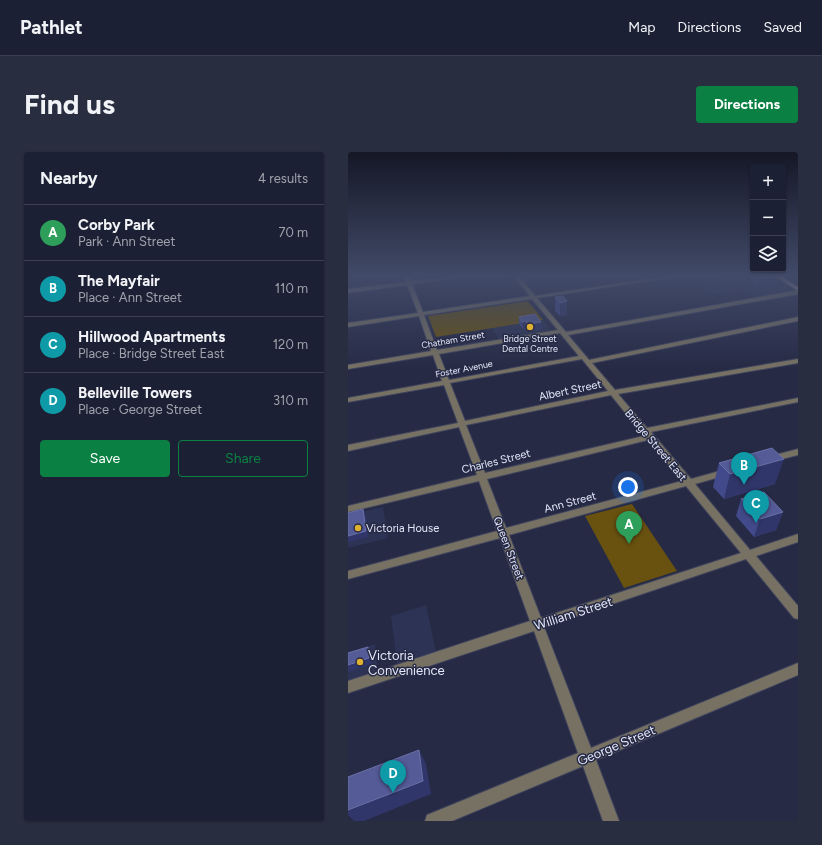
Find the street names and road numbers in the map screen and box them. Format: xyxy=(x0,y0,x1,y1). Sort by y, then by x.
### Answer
street label: Chatham Street xyxy=(420,328,486,350)
street label: Foster Avenue xyxy=(434,358,494,379)
street label: Albert Street xyxy=(538,378,603,403)
street label: Bridge Street East xyxy=(622,407,689,484)
street label: Charles Street xyxy=(460,447,532,476)
street label: Ann Street xyxy=(543,489,598,516)
street label: Queen Street xyxy=(491,515,526,581)
street label: William Street xyxy=(532,594,614,633)
street label: George Street xyxy=(575,722,658,769)

